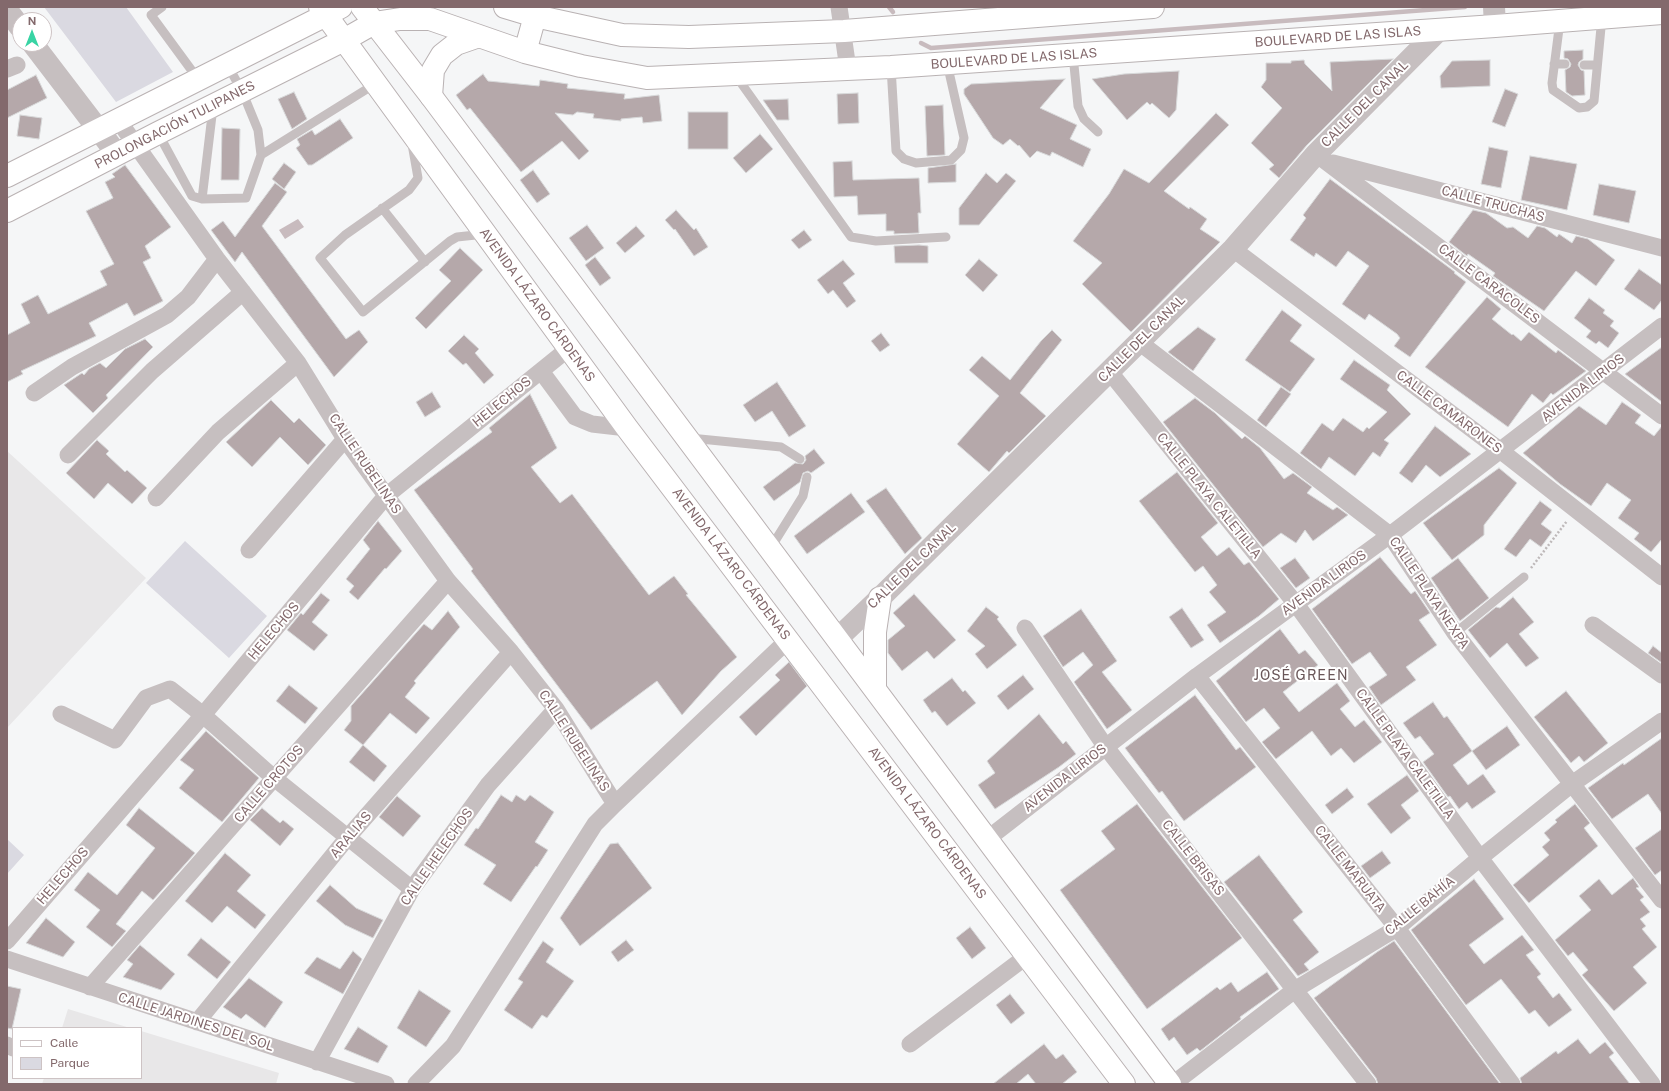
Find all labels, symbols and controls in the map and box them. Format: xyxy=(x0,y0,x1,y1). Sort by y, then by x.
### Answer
north arrow xyxy=(12,12,52,52)
text: N xyxy=(28,15,36,27)
street label: BOULEVARD DE LAS ISLAS xyxy=(1254,23,1422,51)
street label: BOULEVARD DE LAS ISLAS xyxy=(930,45,1098,73)
street label: CALLE DEL CANAL xyxy=(1318,57,1412,151)
street label: PROLONGACIÓN TULIPANES xyxy=(92,78,258,172)
street label: CALLE TRUCHAS xyxy=(1440,183,1546,225)
street label: AVENIDA LÁZARO CÁRDENAS xyxy=(476,225,598,385)
street label: CALLE CARACOLES xyxy=(1435,241,1543,327)
street label: CALLE DEL CANAL xyxy=(1095,292,1189,386)
street label: AVENIDA LIRIOS xyxy=(1538,351,1628,425)
street label: CALLE CAMARONES xyxy=(1393,367,1505,457)
street label: HELECHOS xyxy=(470,374,534,430)
street label: CALLE RUBELINAS xyxy=(326,411,404,517)
street label: CALLE PLAYA CALETILLA xyxy=(1153,430,1265,562)
street label: AVENIDA LÁZARO CÁRDENAS xyxy=(669,485,793,643)
street label: CALLE DEL CANAL xyxy=(865,520,959,612)
street label: CALLE PLAYA NEXPA xyxy=(1386,534,1472,652)
street label: AVENIDA LIRIOS xyxy=(1279,547,1369,619)
street label: HELECHOS xyxy=(245,599,303,663)
district label: JOSÉ GREEN xyxy=(1254,668,1348,684)
street label: CALLE PLAYA CALETILLA xyxy=(1352,686,1458,822)
street label: CALLE RUBELINAS xyxy=(535,687,613,795)
street label: AVENIDA LIRIOS xyxy=(1020,741,1110,815)
street label: CALLE CROTOS xyxy=(231,742,307,826)
street label: AVENIDA LÁZARO CÁRDENAS xyxy=(865,744,989,902)
street label: CALLE HELECHOS xyxy=(398,805,476,909)
street label: ARALIAS xyxy=(327,808,375,862)
street label: CALLE BRISAS xyxy=(1159,817,1227,899)
street label: CALLE MARUATA xyxy=(1311,822,1389,916)
street label: HELECHOS xyxy=(34,844,92,908)
street label: CALLE BAHÍA xyxy=(1382,873,1458,939)
street label: CALLE JARDINES DEL SOL xyxy=(116,989,276,1055)
legend xyxy=(12,1027,142,1079)
text: Calle xyxy=(50,1036,78,1050)
text: Parque xyxy=(50,1056,90,1070)

